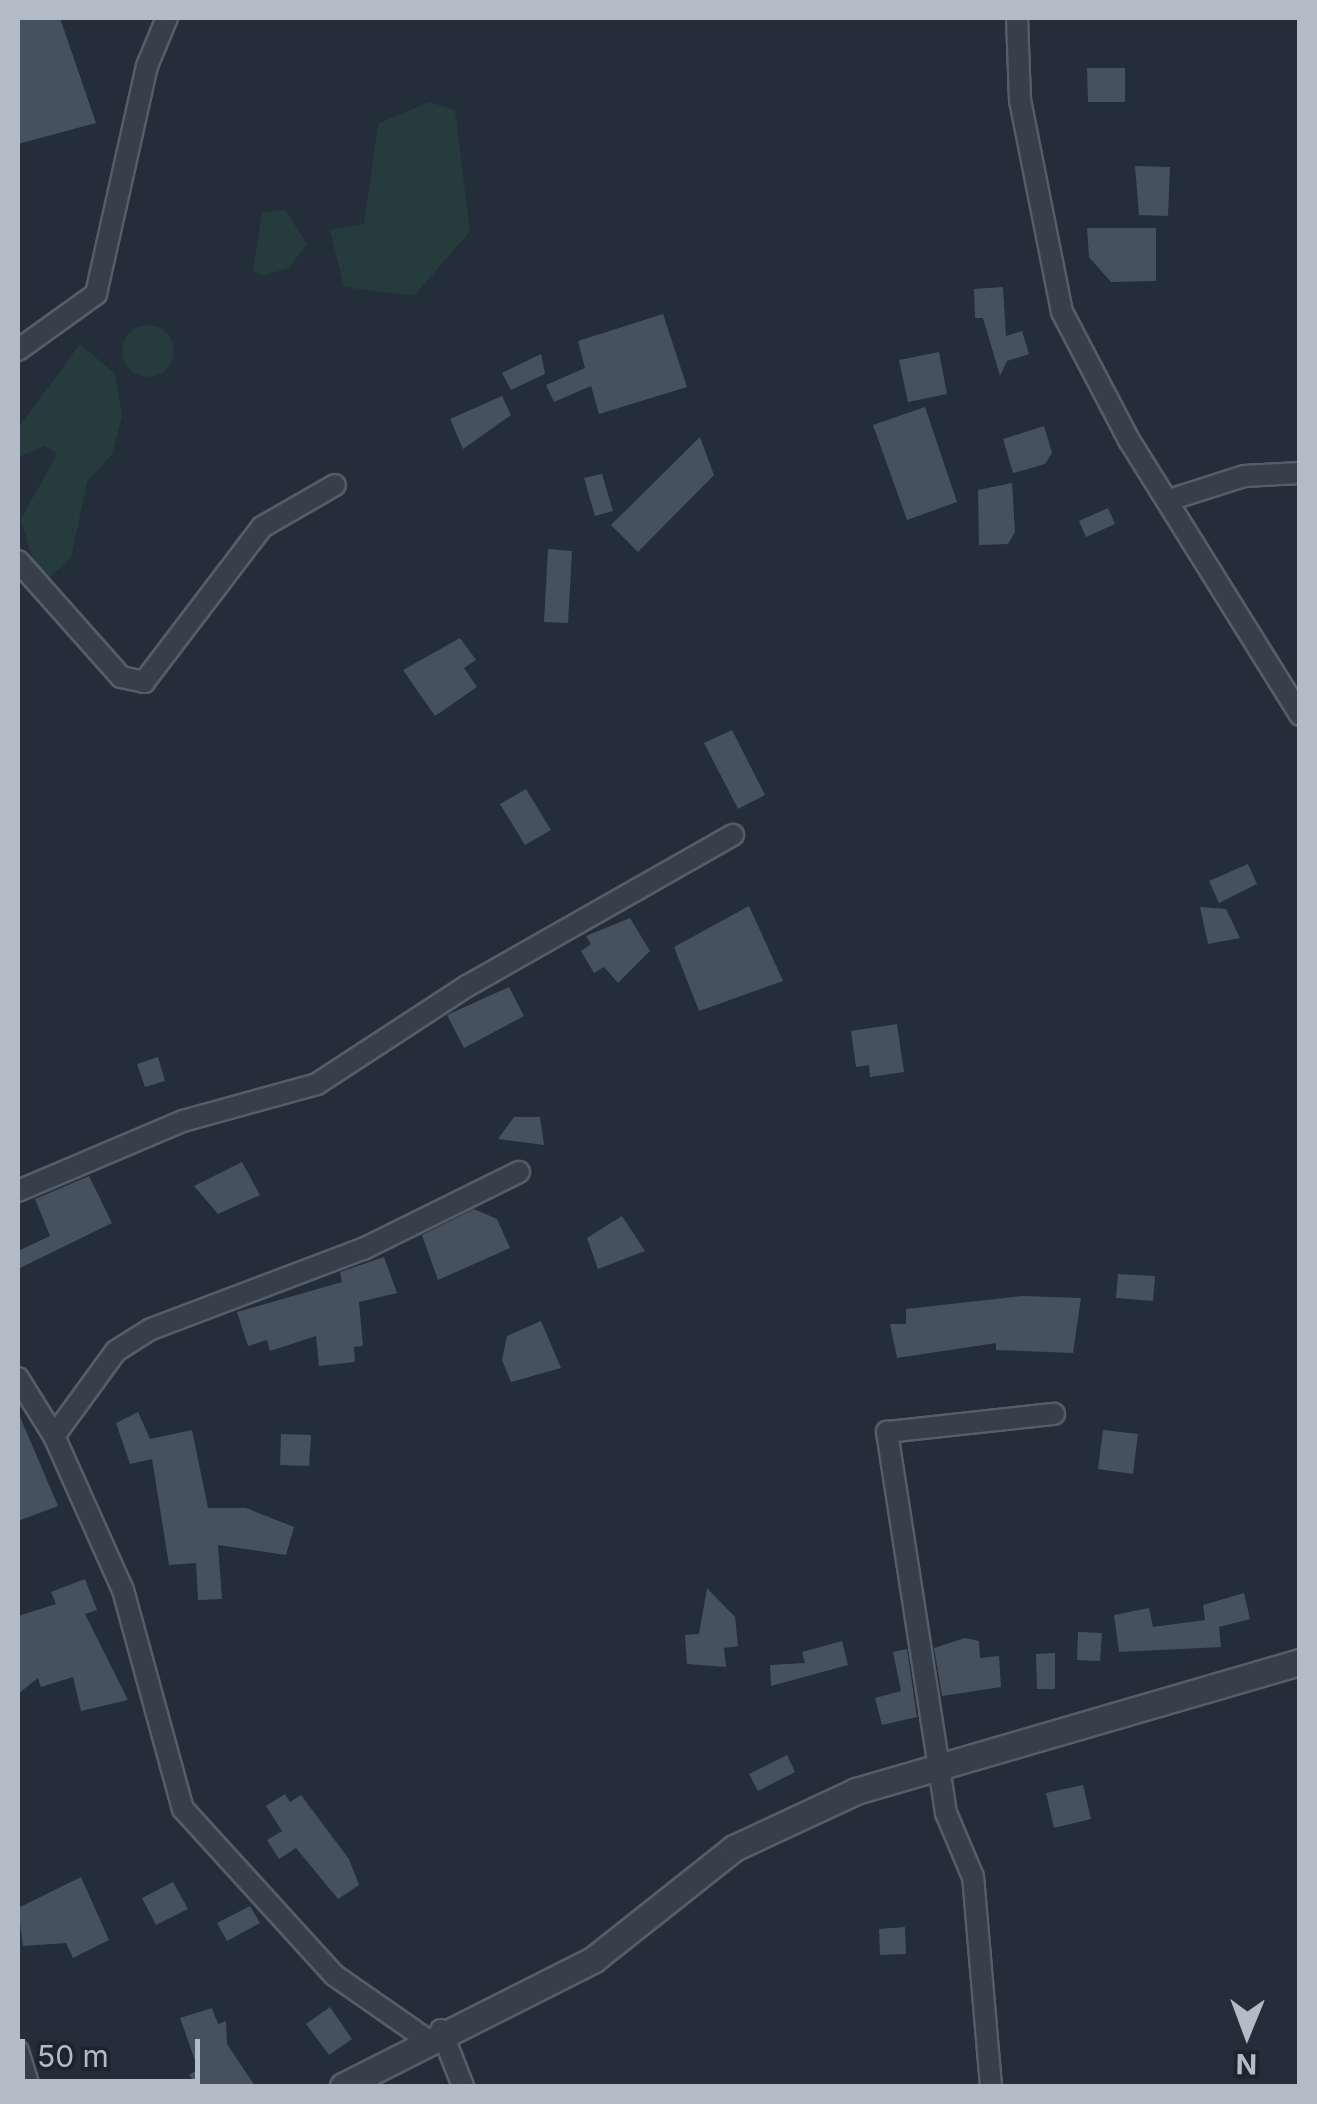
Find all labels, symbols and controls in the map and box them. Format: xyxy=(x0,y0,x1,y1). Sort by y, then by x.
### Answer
north arrow xyxy=(1197,1984,1297,2084)
scale bar xyxy=(25,2019,205,2081)
text: 50 m xyxy=(37,2038,109,2074)
text: N xyxy=(1236,2047,1257,2081)

